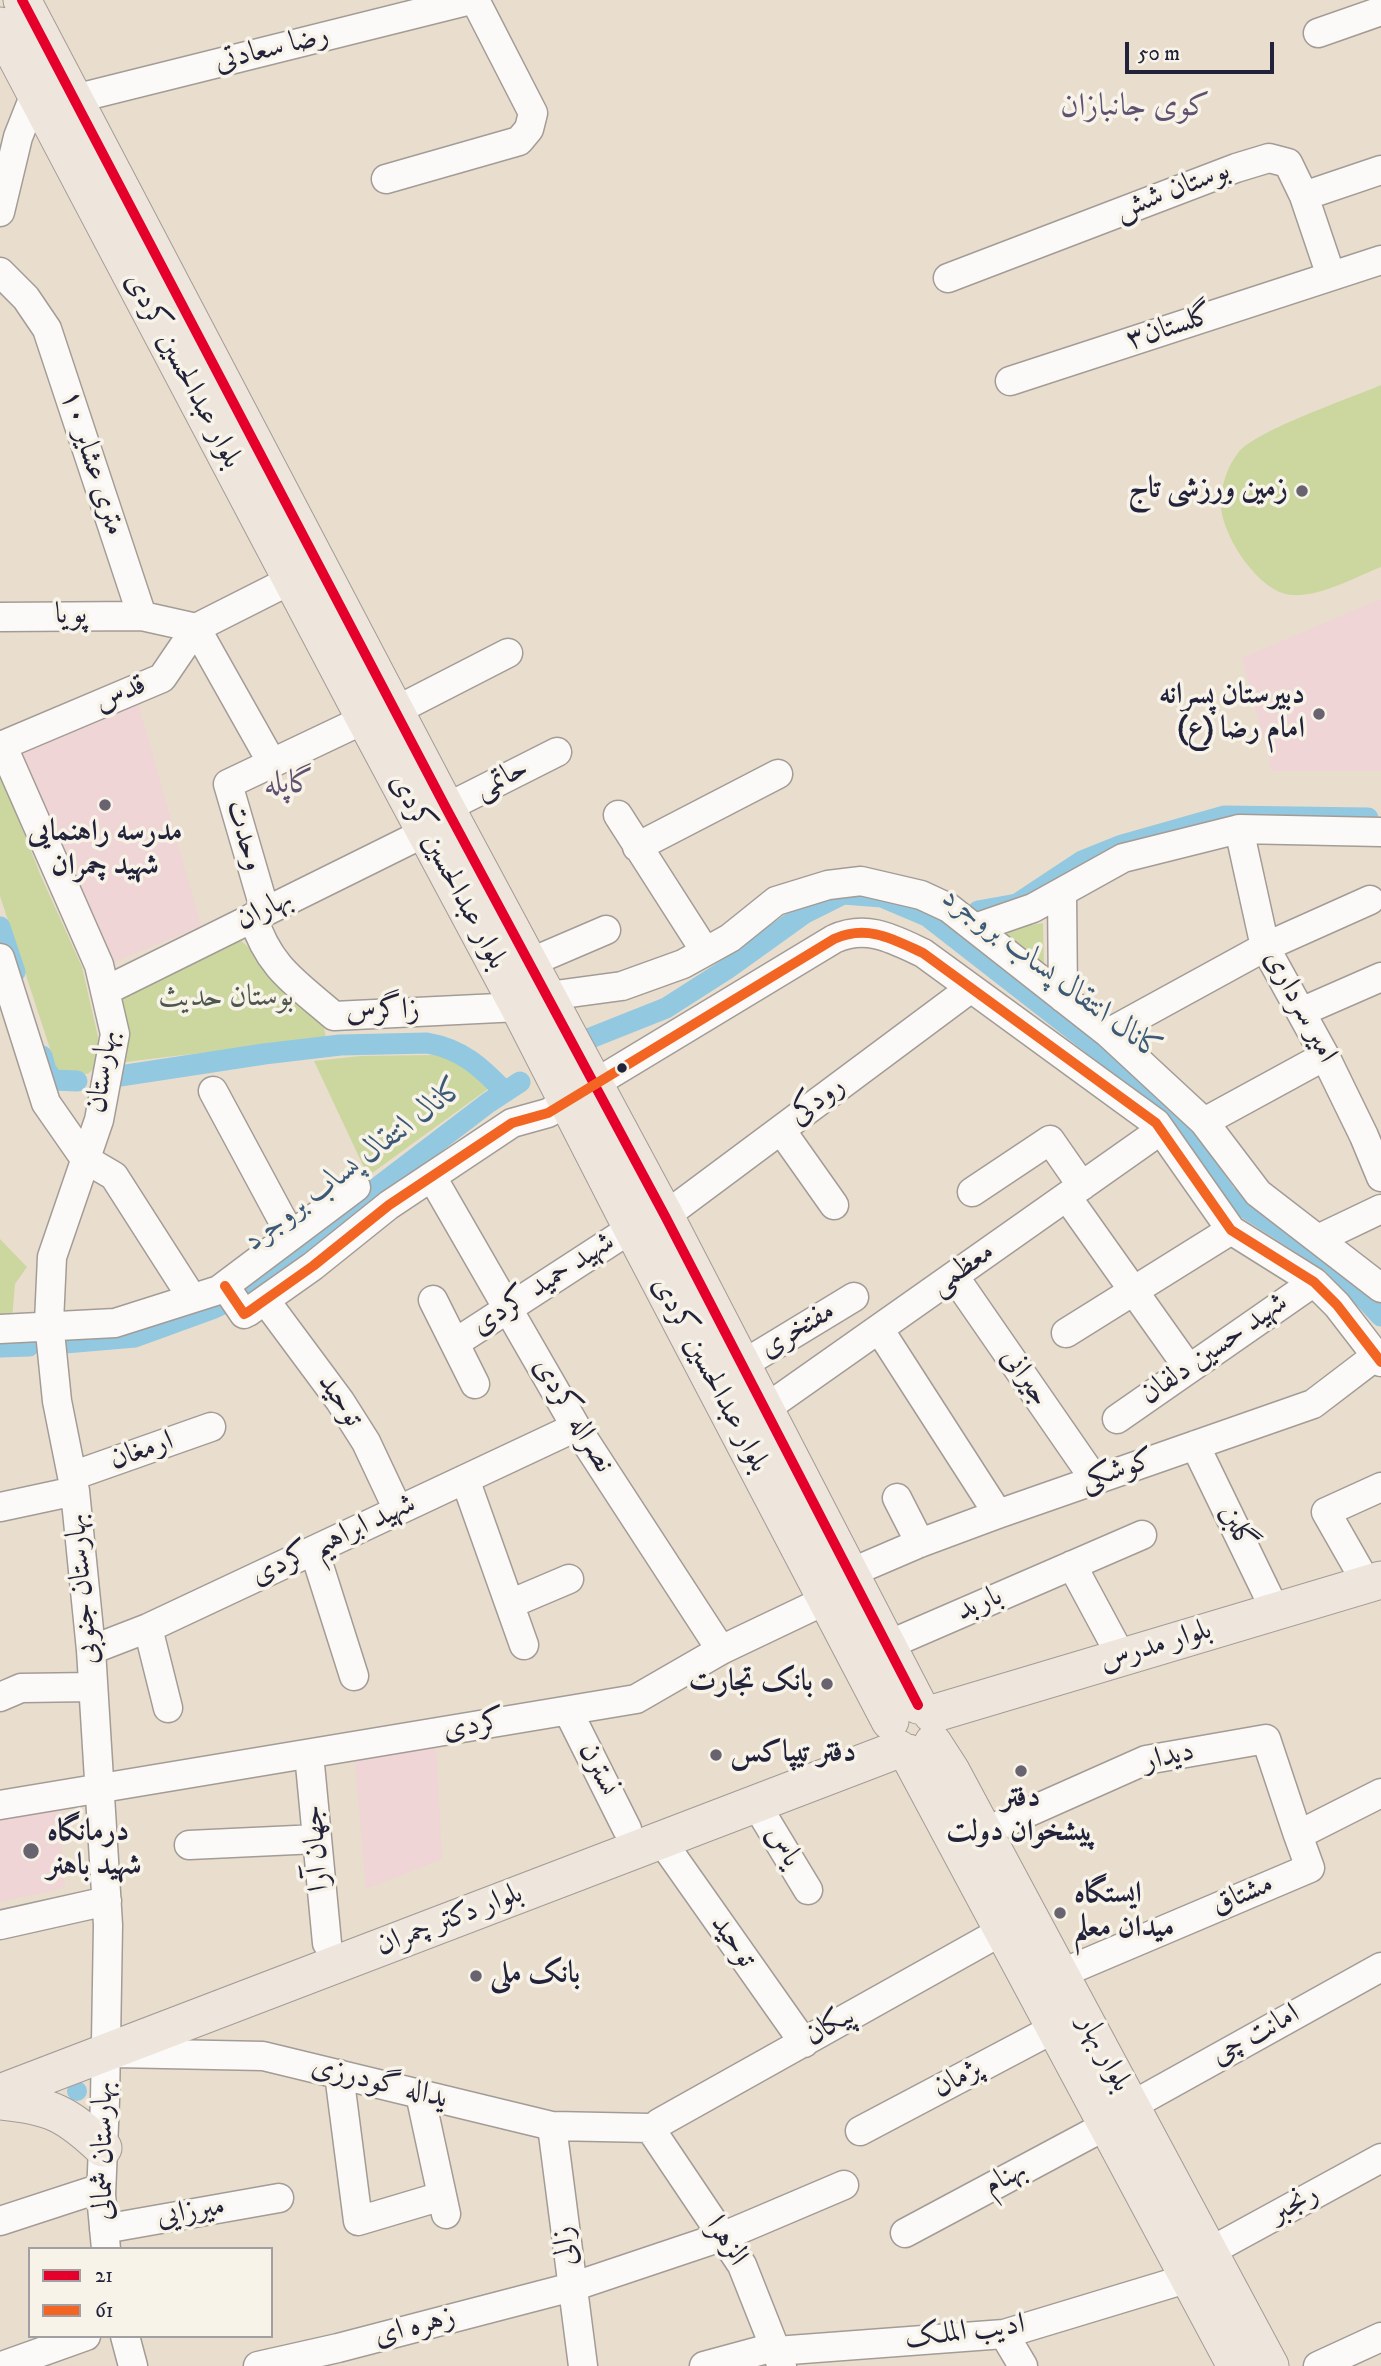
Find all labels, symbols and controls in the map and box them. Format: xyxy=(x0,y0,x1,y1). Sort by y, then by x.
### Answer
street label: رضا سعادتی xyxy=(211,18,333,82)
scale bar xyxy=(1129,28,1278,72)
text: 50 m xyxy=(1138,41,1180,67)
district label: کوی جانبازان xyxy=(1060,89,1210,127)
street label: بوستان شش xyxy=(1110,154,1236,230)
street label: بلوار عبدالحسین کردی xyxy=(115,267,249,475)
street label: گلستان۳ xyxy=(1122,298,1218,360)
street label: ۱۰ متری عشایر xyxy=(50,385,132,541)
place label: زمین ورزشی تاج xyxy=(1128,473,1288,509)
marker: زمین ورزشی تاج xyxy=(1294,483,1310,499)
street label: پویا xyxy=(55,598,87,634)
street label: قدس xyxy=(90,668,152,722)
place label: دبیرستان پسرانه امام رضا (ع) xyxy=(1159,679,1305,750)
marker: دبیرستان پسرانه امام رضا (ع) xyxy=(1311,706,1327,722)
street label: حاتمی xyxy=(469,751,535,809)
district label: گاپله xyxy=(264,766,314,804)
street label: بلوار عبدالحسین کردی xyxy=(380,768,514,976)
street label: وحدت xyxy=(216,796,270,876)
marker: مدرسه راهنمایی شهید چمران xyxy=(97,797,113,813)
place label: مدرسه راهنمایی شهید چمران xyxy=(28,816,182,886)
water label: کانال انتقال پساب بروجرد xyxy=(933,880,1171,1072)
street label: بهاران xyxy=(231,882,299,940)
street label: امیر سرداری xyxy=(1254,944,1344,1070)
park label: بوستان حدیث xyxy=(158,981,294,1017)
street label: زاگرس xyxy=(346,993,420,1031)
street label: بهارستان xyxy=(80,1028,128,1116)
unlabelled marker xyxy=(615,1061,629,1075)
water label: کانال انتقال پساب بروجرد xyxy=(237,1069,475,1261)
street label: رودکی xyxy=(783,1069,853,1135)
street label: شهید حمید کردی xyxy=(466,1225,622,1345)
street label: معظمی xyxy=(924,1235,1002,1305)
street label: بلوار عبدالحسین کردی xyxy=(642,1271,776,1479)
street label: شهید حسین دلفان xyxy=(1134,1286,1296,1414)
street label: مفتخری xyxy=(754,1294,842,1368)
street label: جیرانی xyxy=(991,1342,1057,1414)
street label: نصراله کردی xyxy=(523,1352,621,1480)
street label: توحید xyxy=(308,1367,370,1435)
street label: ارمغان xyxy=(105,1424,179,1480)
street label: کوشکی xyxy=(1076,1443,1160,1501)
street label: شهید ابراهیم کردی xyxy=(246,1487,422,1595)
street label: گلبن xyxy=(1210,1499,1262,1557)
street label: بهارستان جنوبی xyxy=(59,1512,109,1666)
street label: باربد xyxy=(952,1579,1008,1631)
street label: بلوار مدرس xyxy=(1096,1613,1216,1681)
place label: بانک تجارت xyxy=(688,1666,813,1702)
marker: بانک تجارت xyxy=(819,1676,835,1692)
street label: کردی xyxy=(441,1704,507,1750)
street label: دیدار xyxy=(1140,1735,1198,1781)
street label: نسترن xyxy=(568,1737,626,1803)
place label: دفتر تیپاکس xyxy=(730,1737,856,1773)
marker: دفتر تیپاکس xyxy=(708,1747,724,1763)
marker: دفتر پیشخوان دولت xyxy=(1013,1763,1029,1779)
place label: دفتر پیشخوان دولت xyxy=(946,1782,1096,1853)
street label: جهان آرا xyxy=(296,1803,340,1893)
place label: درمانگاه شهید باهنر xyxy=(47,1816,142,1886)
street label: یاس xyxy=(756,1820,808,1874)
marker: درمانگاه شهید باهنر xyxy=(21,1841,41,1861)
street label: مشتاق xyxy=(1207,1867,1279,1925)
street label: بلوار دکتر چمران xyxy=(372,1877,528,1965)
place label: ایستگاه میدان معلم xyxy=(1074,1878,1174,1948)
marker: ایستگاه میدان معلم xyxy=(1052,1905,1068,1921)
street label: توحید xyxy=(701,1908,763,1976)
place label: بانک ملی xyxy=(490,1958,580,1994)
marker: بانک ملی xyxy=(468,1968,484,1984)
street label: امانت چی xyxy=(1205,1997,1307,2075)
street label: پیکان xyxy=(799,1998,863,2056)
street label: بلوار بهار xyxy=(1068,2009,1138,2099)
street label: یداله گودرزی xyxy=(307,2050,451,2118)
street label: پژمان xyxy=(927,2052,989,2108)
street label: بهارستان شمالی xyxy=(87,2082,123,2220)
street label: بهنام xyxy=(978,2153,1034,2205)
street label: رنجبر xyxy=(1264,2177,1326,2233)
street label: میرزایی xyxy=(154,2189,228,2237)
street label: الزهرا xyxy=(696,2210,754,2274)
street label: زالی xyxy=(547,2224,587,2268)
legend xyxy=(28,2247,273,2338)
text: 21 xyxy=(95,2263,113,2289)
text: 61 xyxy=(95,2298,114,2324)
street label: زهره ای xyxy=(370,2300,460,2356)
street label: ادیب الملک xyxy=(903,2308,1027,2358)

